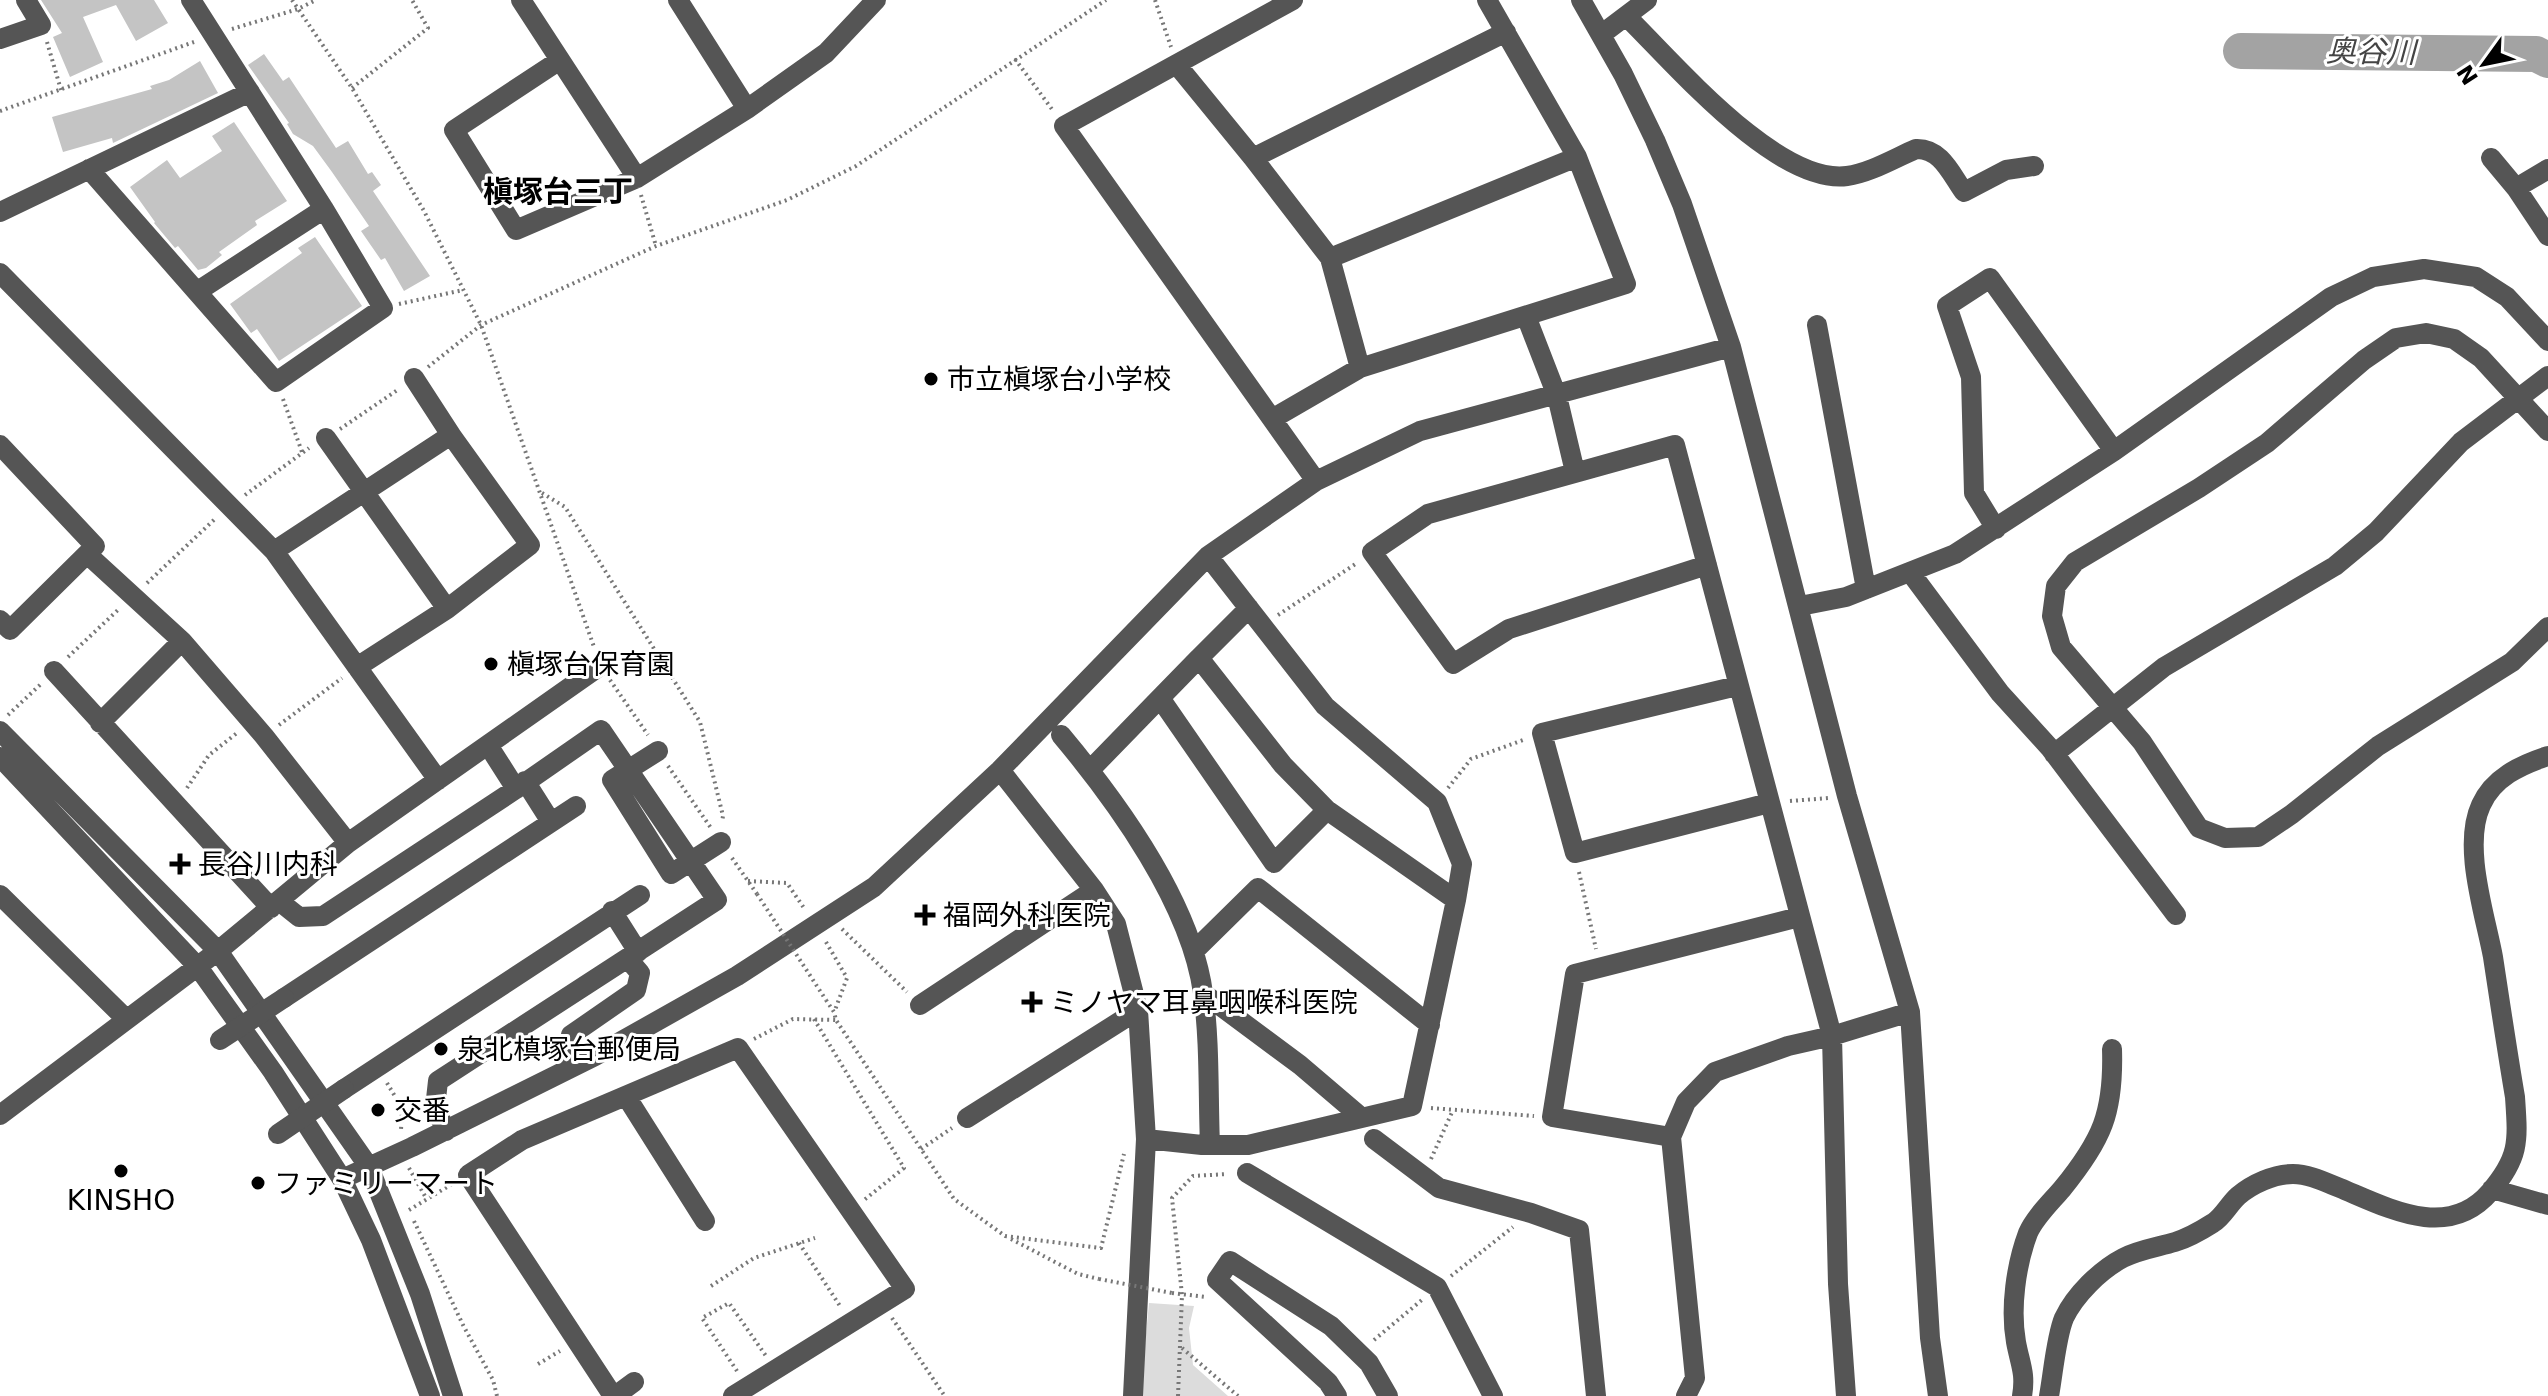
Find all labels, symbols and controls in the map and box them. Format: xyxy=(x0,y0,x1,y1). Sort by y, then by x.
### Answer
north arrow xyxy=(2444,24,2524,104)
water label: 奥谷川 xyxy=(2326,33,2419,70)
text: N xyxy=(2452,60,2483,89)
district label: 槇塚台三丁 xyxy=(483,174,633,209)
place label: 市立槇塚台小学校 xyxy=(947,363,1171,396)
marker: 市立槇塚台小学校 xyxy=(922,370,940,388)
place label: 槇塚台保育園 xyxy=(507,648,675,681)
marker: 槇塚台保育園 xyxy=(482,655,500,673)
place label: 長谷川内科 xyxy=(198,848,338,881)
marker: 長谷川内科 xyxy=(169,853,191,875)
place label: 福岡外科医院 xyxy=(943,899,1111,932)
marker: 福岡外科医院 xyxy=(914,904,936,926)
place label: ミノヤマ耳鼻咽喉科医院 xyxy=(1050,986,1358,1019)
marker: ミノヤマ耳鼻咽喉科医院 xyxy=(1021,991,1043,1013)
place label: 泉北槙塚台郵便局 xyxy=(457,1033,681,1066)
marker: 泉北槙塚台郵便局 xyxy=(432,1040,450,1058)
place label: 交番 xyxy=(394,1094,450,1127)
marker: 交番 xyxy=(369,1101,387,1119)
marker: KINSHO xyxy=(112,1162,130,1180)
place label: ファミリーマート xyxy=(274,1167,498,1200)
marker: ファミリーマート xyxy=(249,1174,267,1192)
place label: KINSHO xyxy=(67,1184,175,1217)

